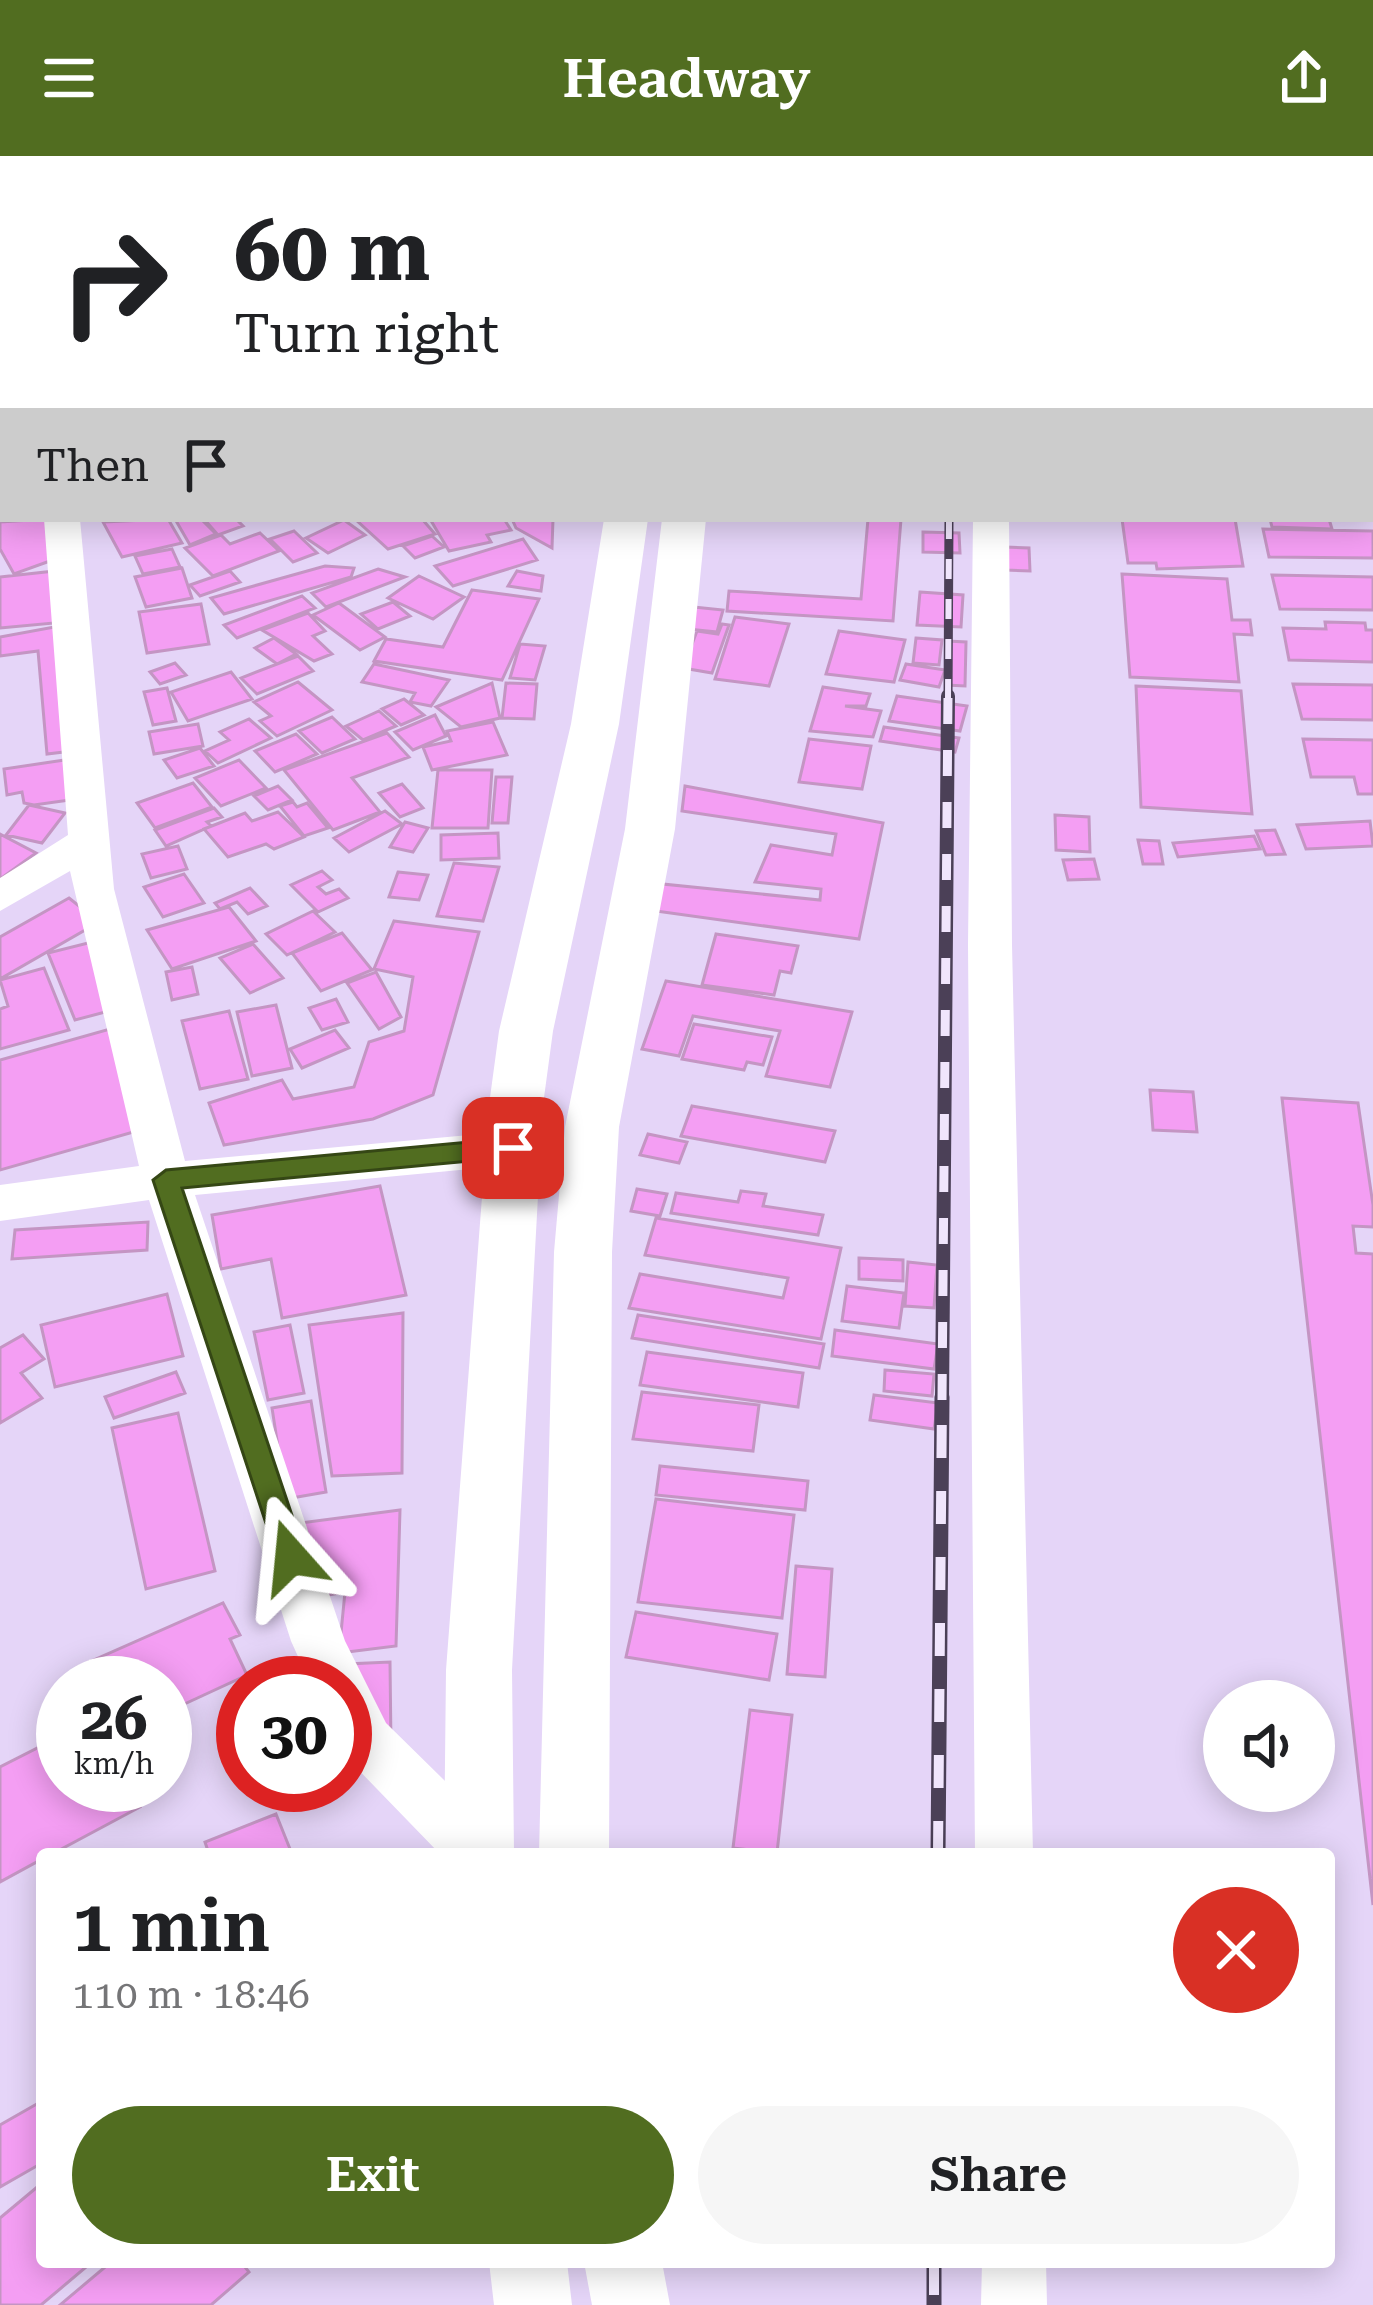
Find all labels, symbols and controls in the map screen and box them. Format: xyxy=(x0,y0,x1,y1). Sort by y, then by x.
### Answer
icon: menu xyxy=(36,45,102,111)
icon: share xyxy=(1271,45,1337,111)
text: Headway xyxy=(562,47,811,110)
text: 60 m xyxy=(234,202,430,300)
icon: right xyxy=(36,204,192,360)
text: Turn right xyxy=(234,302,499,365)
icon: arrive xyxy=(173,432,239,498)
text: Then xyxy=(36,439,149,492)
pin xyxy=(462,1097,564,1199)
icon: arrive xyxy=(480,1115,546,1181)
position arrow xyxy=(228,1494,354,1620)
speed limit sign: 30 xyxy=(216,1656,372,1812)
map controls xyxy=(1203,1680,1335,1812)
button: sound xyxy=(1203,1680,1335,1812)
text: 26 xyxy=(80,1683,148,1754)
text: km/h xyxy=(74,1746,154,1781)
text: 1 min xyxy=(72,1884,270,1969)
button: close xyxy=(1173,1887,1299,2013)
text: 110 m · 18:46 xyxy=(72,1972,310,2018)
button: Exit xyxy=(72,2106,674,2244)
button: Share xyxy=(698,2106,1299,2244)

